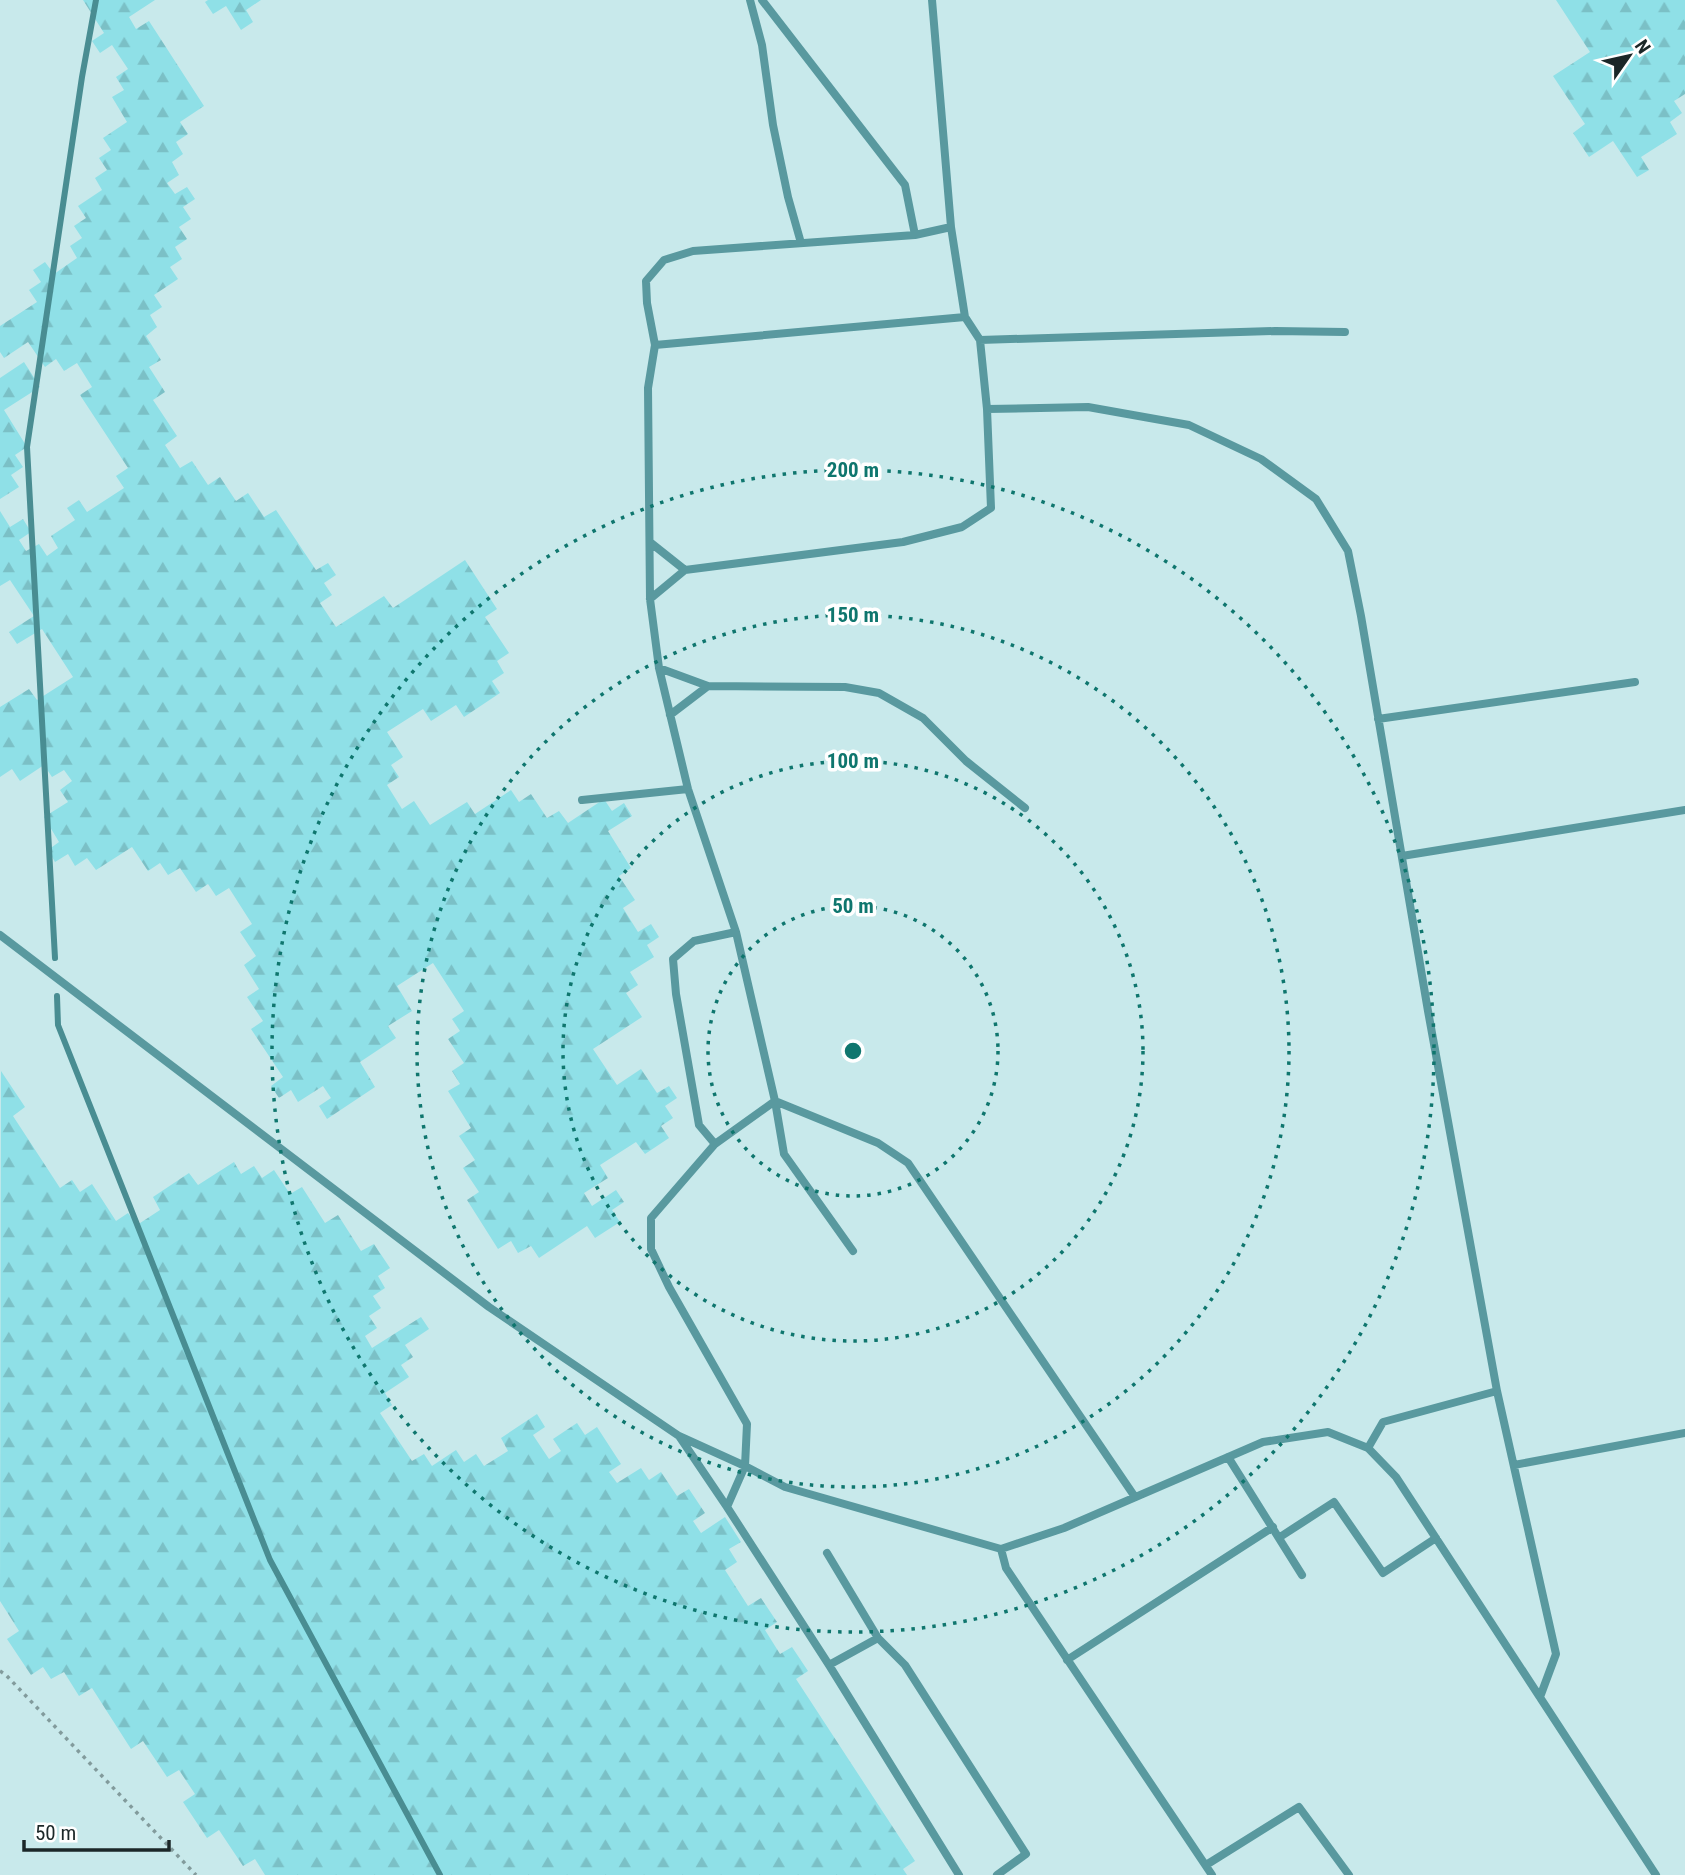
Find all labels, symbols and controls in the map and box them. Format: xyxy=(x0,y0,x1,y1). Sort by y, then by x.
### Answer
north arrow xyxy=(1594,21,1664,91)
text: N xyxy=(1630,36,1655,58)
text: 200 m xyxy=(827,458,879,482)
text: 150 m xyxy=(827,603,879,627)
text: 100 m xyxy=(827,749,879,773)
text: 50 m xyxy=(832,894,874,918)
centre of rings xyxy=(841,1039,865,1063)
scale bar xyxy=(24,1808,170,1852)
text: 50 m xyxy=(35,1821,76,1845)

